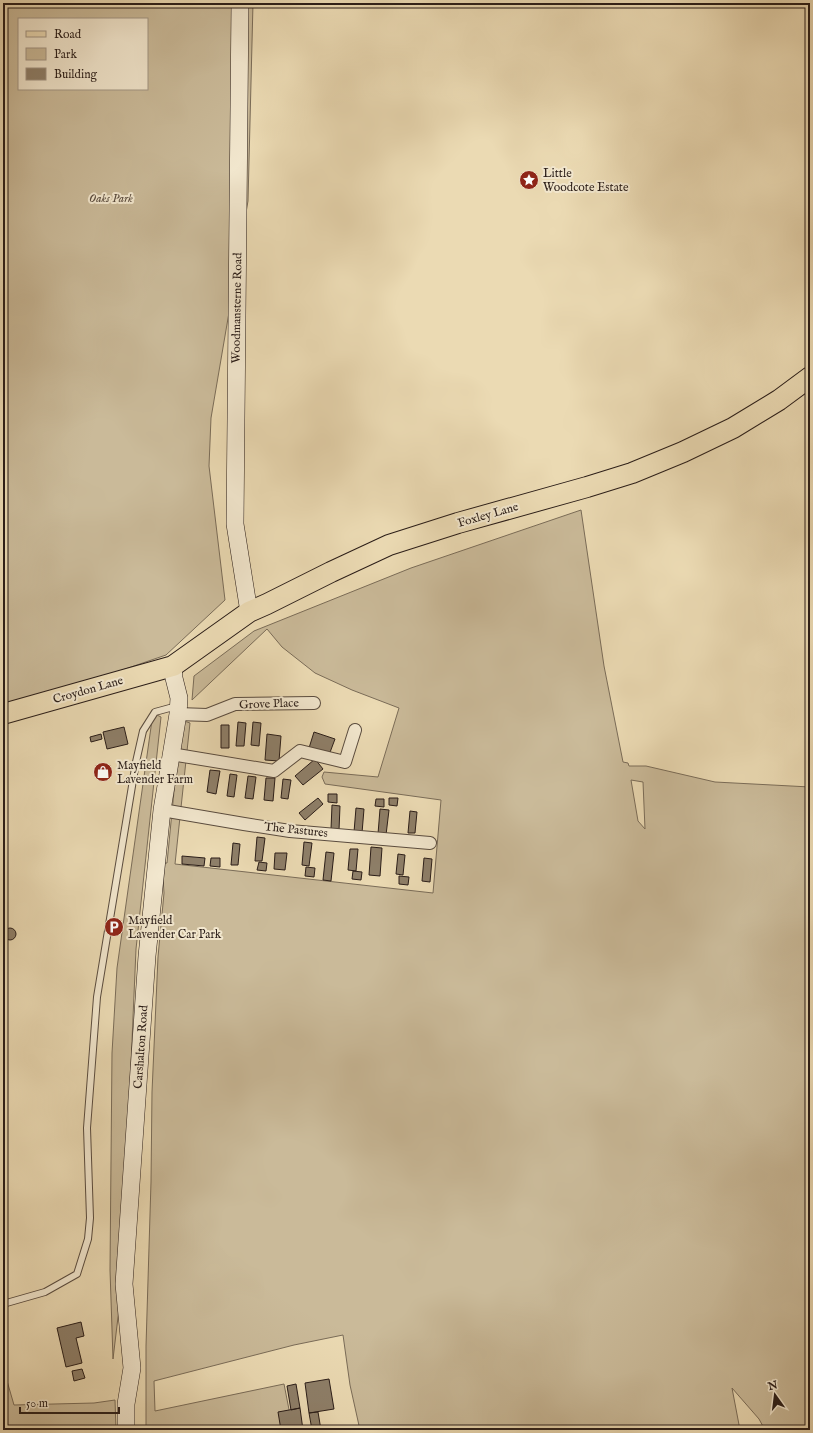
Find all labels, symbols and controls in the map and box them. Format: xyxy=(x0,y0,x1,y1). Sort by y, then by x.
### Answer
legend xyxy=(18,18,148,90)
text: Road xyxy=(54,27,82,42)
text: Park xyxy=(54,47,77,62)
text: Building xyxy=(54,67,98,82)
place label: Little Woodcote Estate xyxy=(543,166,629,195)
place icon: Little Woodcote Estate xyxy=(518,169,540,191)
park label: Oaks Park xyxy=(89,191,133,206)
street label: Woodmansterne Road xyxy=(229,252,245,364)
street label: Foxley Lane xyxy=(456,499,521,531)
street label: Croydon Lane xyxy=(51,673,125,707)
street label: Grove Place xyxy=(239,695,300,713)
place label: Mayfield Lavender Farm xyxy=(117,758,193,787)
shop icon: Mayfield Lavender Farm xyxy=(92,761,114,783)
street label: The Pastures xyxy=(263,819,329,841)
place label: Mayfield Lavender Car Park xyxy=(128,913,222,942)
parking icon: Mayfield Lavender Car Park xyxy=(103,916,125,938)
street label: Carshalton Road xyxy=(131,1004,151,1089)
north arrow xyxy=(755,1375,795,1415)
text: N xyxy=(766,1378,780,1394)
scale bar xyxy=(20,1389,119,1415)
text: 50 m xyxy=(26,1396,48,1411)

